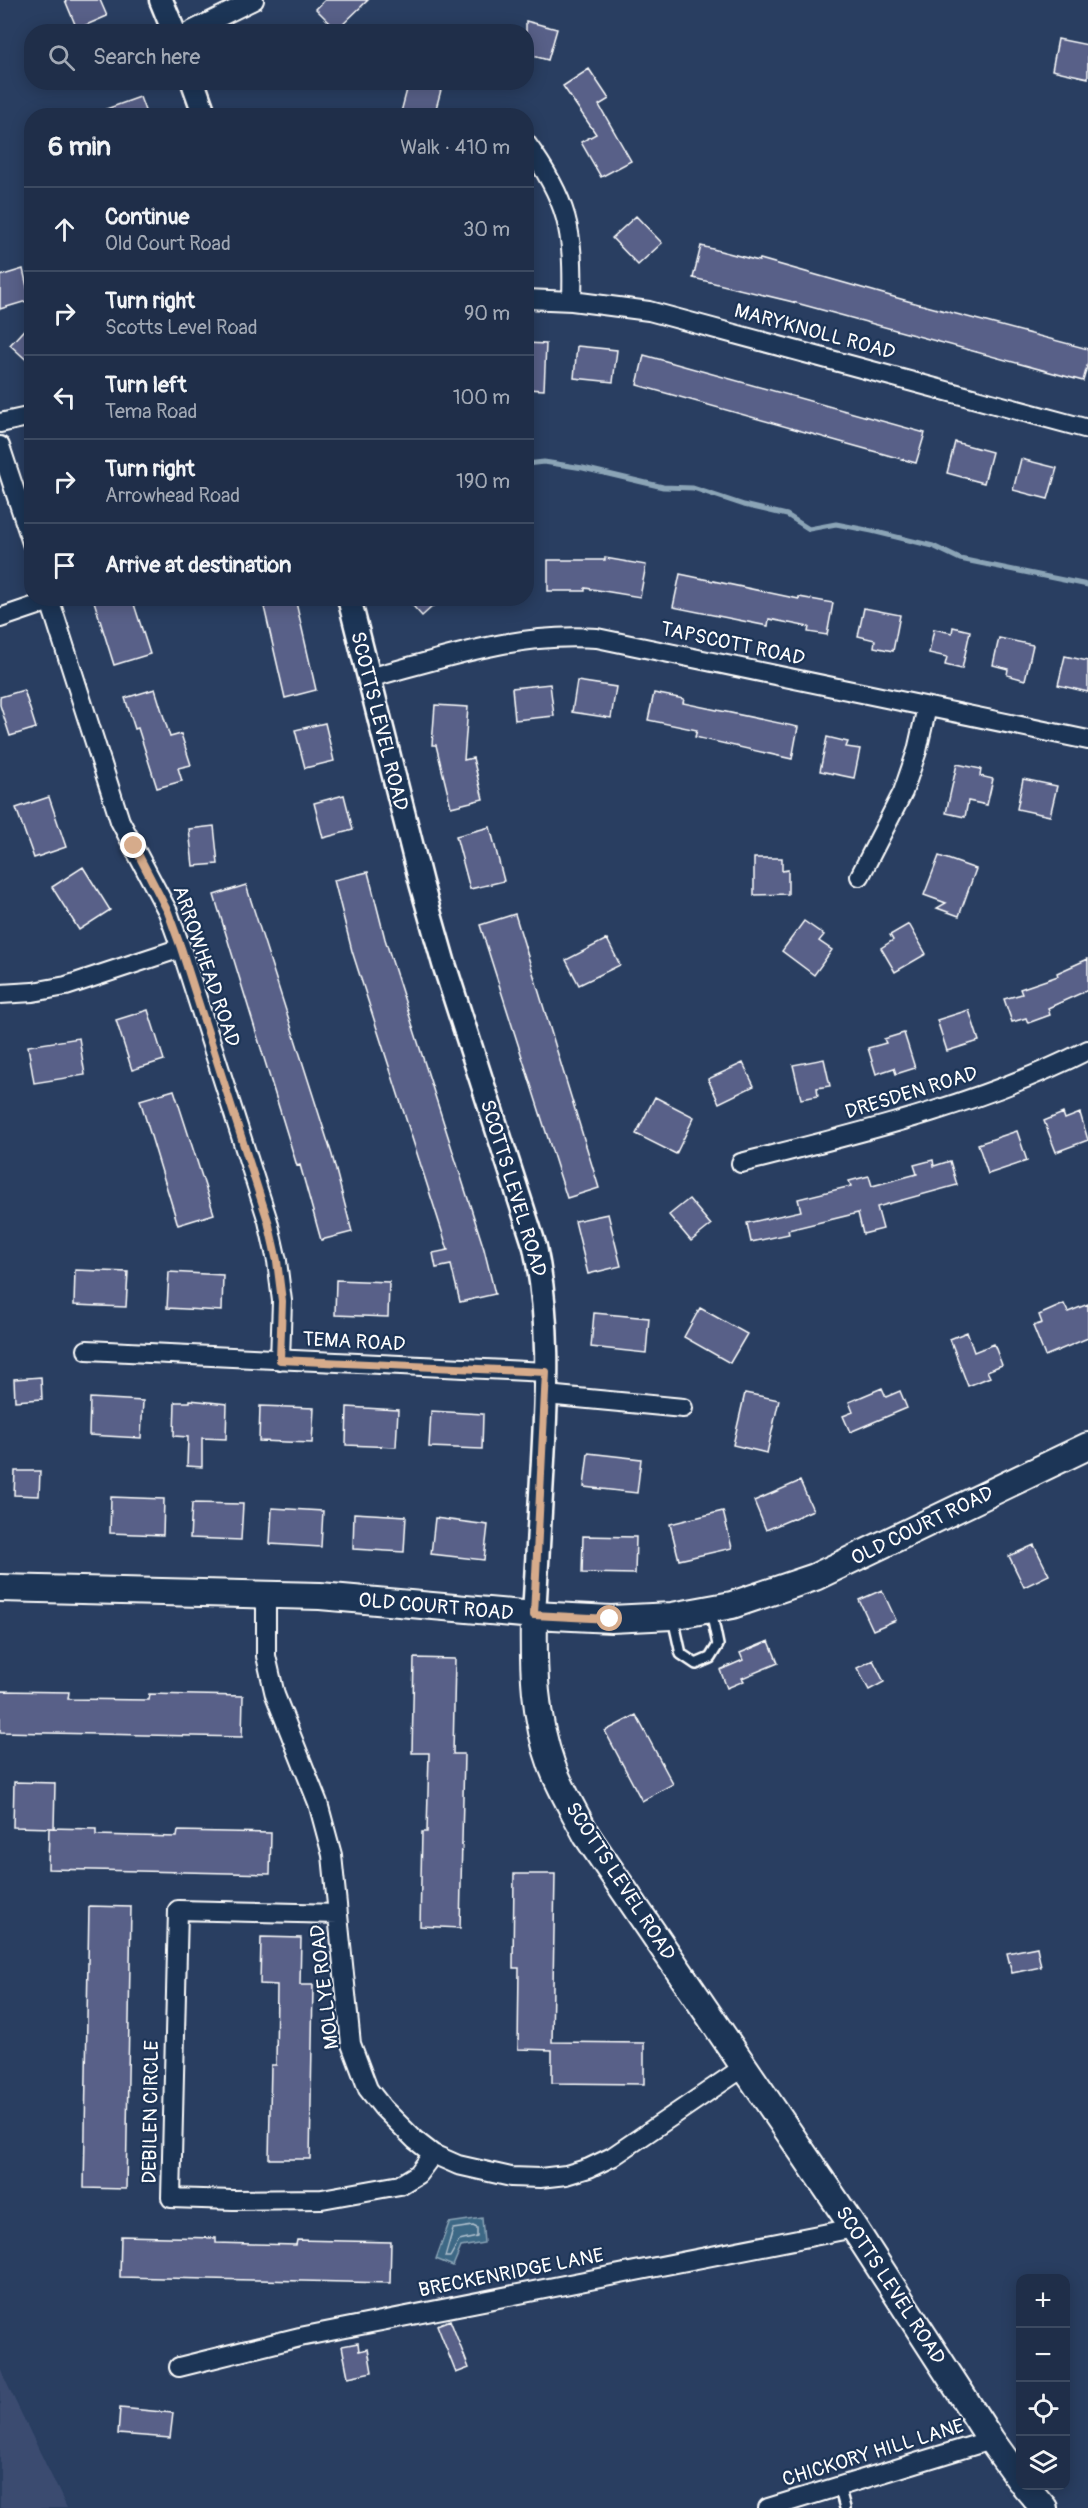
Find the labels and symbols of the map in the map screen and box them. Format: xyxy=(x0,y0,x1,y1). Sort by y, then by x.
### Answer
street label: MARYKNOLL ROAD xyxy=(732,298,898,365)
street label: TAPSCOTT ROAD xyxy=(659,616,807,671)
street label: SCOTTS LEVEL ROAD xyxy=(345,629,414,813)
route end xyxy=(120,832,146,858)
street label: ARROWHEAD ROAD xyxy=(167,882,246,1050)
street label: DRESDEN ROAD xyxy=(842,1060,980,1124)
street label: SCOTTS LEVEL ROAD xyxy=(475,1097,552,1280)
street label: TEMA ROAD xyxy=(302,1326,406,1357)
street label: OLD COURT ROAD xyxy=(847,1480,997,1571)
street label: OLD COURT ROAD xyxy=(358,1587,514,1626)
route start xyxy=(596,1605,622,1631)
street label: SCOTTS LEVEL ROAD xyxy=(560,1797,681,1965)
street label: MOLLYE ROAD xyxy=(304,1923,345,2051)
street label: DEBILEN CIRCLE xyxy=(137,2040,164,2184)
street label: SCOTTS LEVEL ROAD xyxy=(830,2201,951,2369)
street label: BRECKENRIDGE LANE xyxy=(416,2242,606,2303)
street label: CHICKORY HILL LANE xyxy=(779,2413,967,2492)

